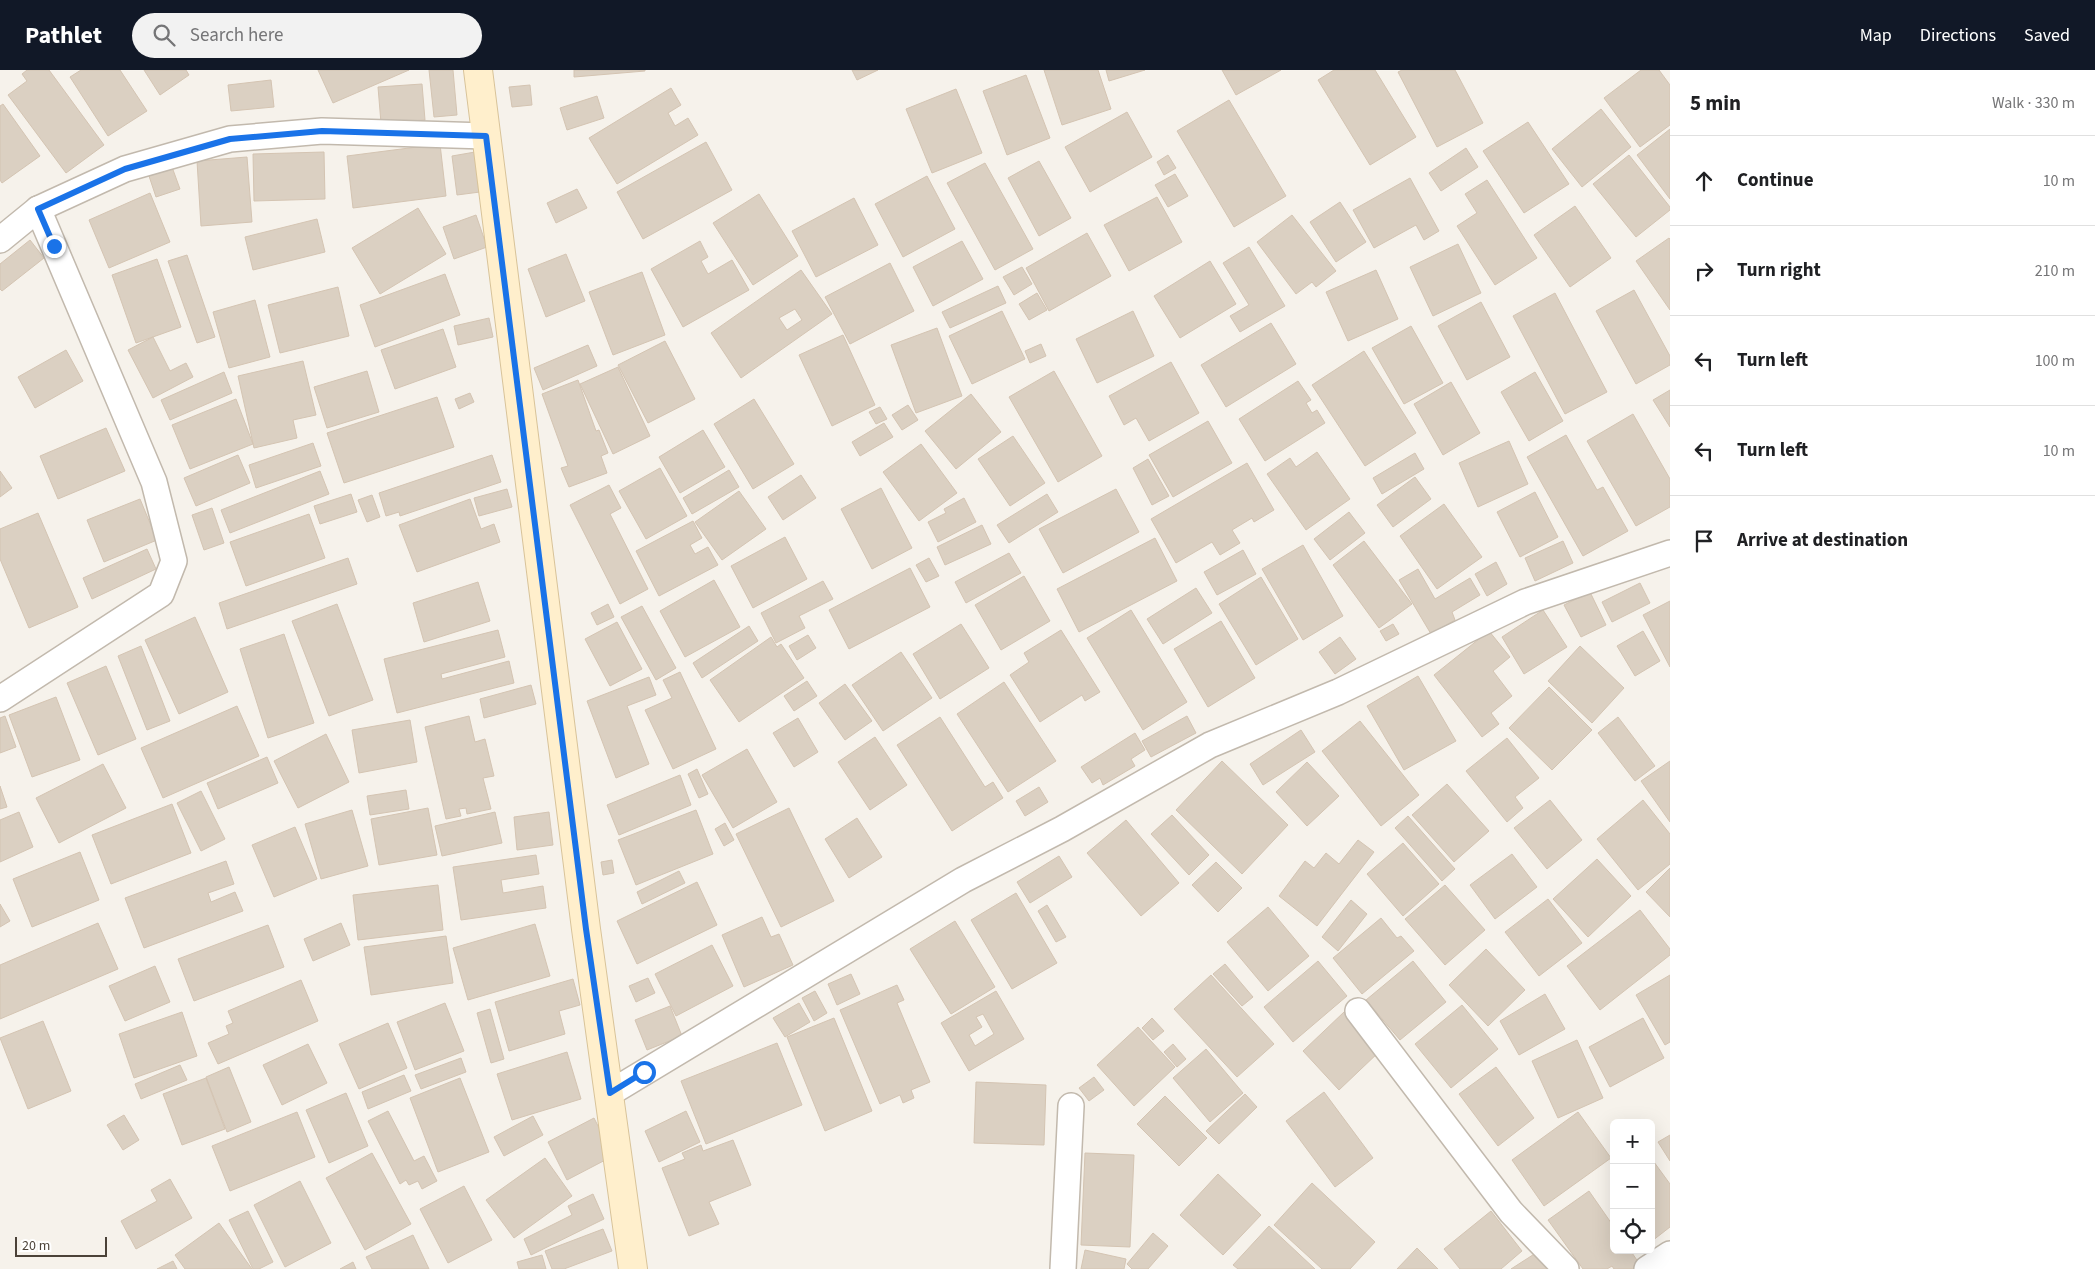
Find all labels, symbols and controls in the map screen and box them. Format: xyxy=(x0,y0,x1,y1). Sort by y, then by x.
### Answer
search box xyxy=(132,13,482,58)
text: Pathlet xyxy=(25,18,102,53)
icon: search xyxy=(150,21,178,49)
text: Search here xyxy=(190,22,284,49)
text: Map xyxy=(1860,23,1892,48)
text: Directions xyxy=(1920,23,1996,48)
text: Saved xyxy=(2024,23,2070,48)
text: 5 min xyxy=(1690,88,1741,118)
text: Walk · 330 m xyxy=(1992,92,2075,114)
icon: ahead xyxy=(1690,167,1718,195)
text: Continue xyxy=(1737,167,1814,194)
text: 10 m xyxy=(2043,170,2075,192)
route end xyxy=(43,235,66,258)
icon: right xyxy=(1690,257,1718,285)
text: Turn right xyxy=(1737,257,1821,284)
text: 210 m xyxy=(2035,260,2075,282)
icon: left xyxy=(1690,347,1718,375)
text: Turn left xyxy=(1737,347,1808,374)
text: 100 m xyxy=(2035,350,2075,372)
icon: left xyxy=(1690,437,1718,465)
text: Turn left xyxy=(1737,437,1808,464)
text: 10 m xyxy=(2043,440,2075,462)
icon: arrive xyxy=(1690,527,1718,555)
text: Arrive at destination xyxy=(1737,527,1908,554)
route start xyxy=(633,1061,656,1084)
map controls xyxy=(1610,1119,1655,1254)
button: + xyxy=(1610,1119,1655,1164)
button: − xyxy=(1610,1164,1655,1209)
button: locate xyxy=(1610,1209,1655,1254)
scale bar xyxy=(15,1234,108,1257)
text: 20 m xyxy=(22,1236,50,1256)

